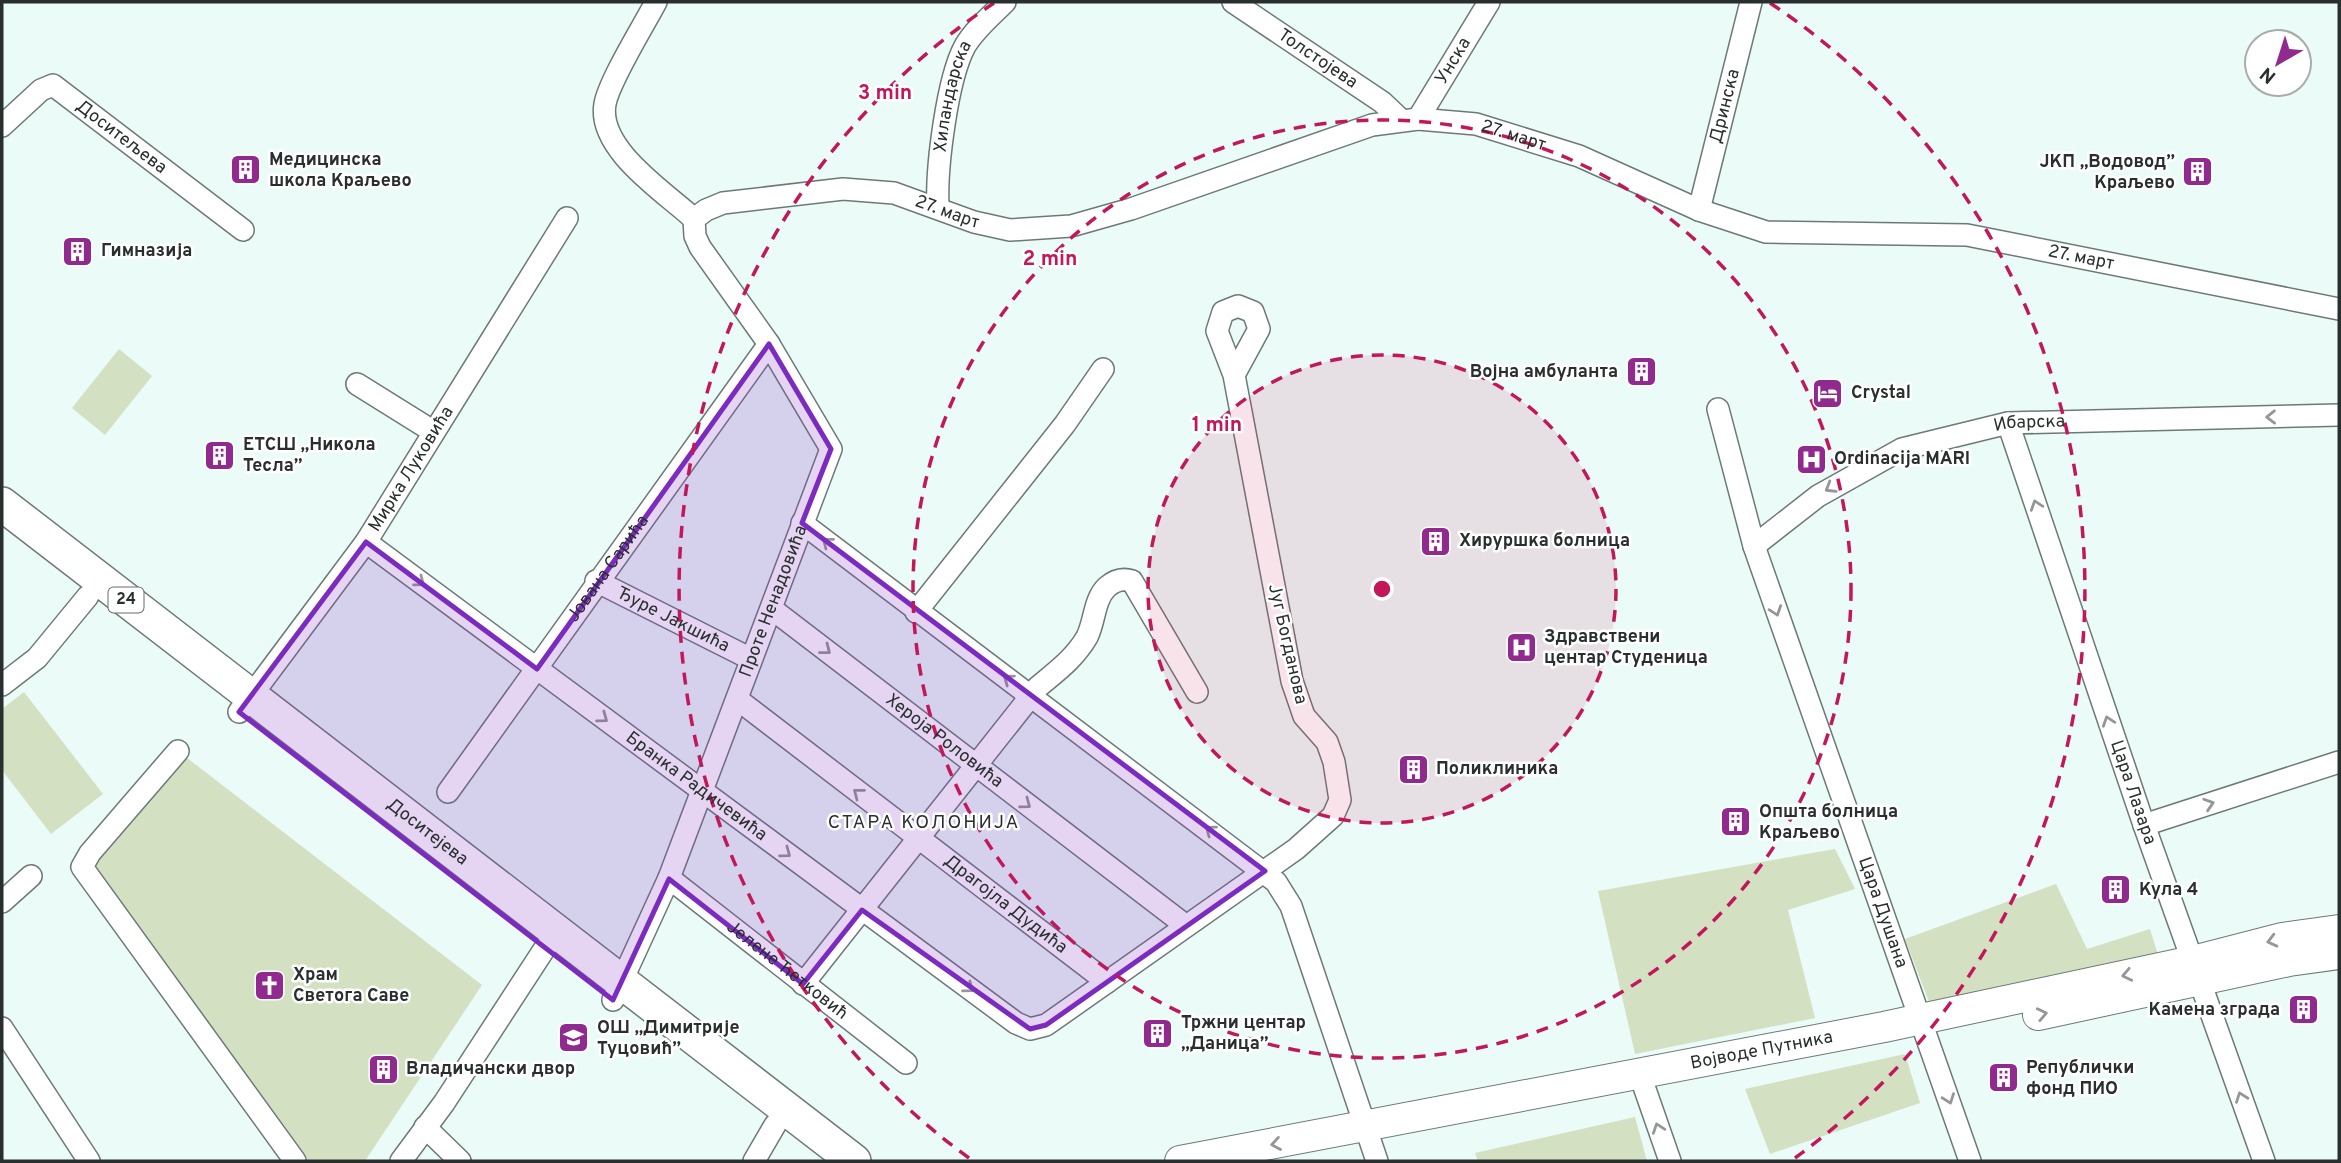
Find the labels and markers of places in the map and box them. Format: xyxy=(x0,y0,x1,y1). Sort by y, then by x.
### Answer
place label: Медицинска школа Краљево xyxy=(269,149,412,193)
place label: ЈКП „Водовод” Краљево xyxy=(2040,151,2175,195)
building icon: Медицинска школа Краљево xyxy=(229,153,263,187)
building icon: ЈКП „Водовод” Краљево xyxy=(2181,155,2215,189)
building icon: Гимназија xyxy=(61,234,95,268)
place label: Гимназија xyxy=(101,240,192,263)
building icon: Војна амбуланта xyxy=(1624,355,1658,389)
place label: Војна амбуланта xyxy=(1470,361,1618,384)
hotel icon: Crystal xyxy=(1811,376,1845,410)
place label: Crystal xyxy=(1851,382,1911,405)
place label: ЕТСШ „Никола Тесла” xyxy=(243,434,376,478)
building icon: ЕТСШ „Никола Тесла” xyxy=(203,438,237,472)
hospital icon: Ordinacija MARI xyxy=(1794,442,1828,476)
place label: Ordinacija MARI xyxy=(1834,448,1970,471)
building icon: Хируршка болница xyxy=(1419,524,1453,558)
place label: Хируршка болница xyxy=(1459,530,1630,553)
centre of rings xyxy=(1370,577,1394,601)
place label: Здравствени центар Студеница xyxy=(1544,626,1708,670)
hospital icon: Здравствени центар Студеница xyxy=(1504,630,1538,664)
building icon: Поликлиника xyxy=(1396,752,1430,786)
place label: Поликлиника xyxy=(1436,758,1558,781)
place label: Општа болница Краљево xyxy=(1759,801,1898,845)
building icon: Општа болница Краљево xyxy=(1719,805,1753,839)
building icon: Кула 4 xyxy=(2099,873,2133,907)
place label: Кула 4 xyxy=(2139,879,2198,902)
place label: Храм Светога Саве xyxy=(293,964,409,1008)
church icon: Храм Светога Саве xyxy=(253,968,287,1002)
building icon: Камена зграда xyxy=(2286,993,2320,1027)
place label: Камена зграда xyxy=(2149,999,2280,1022)
place label: Тржни центар „Даница” xyxy=(1181,1012,1306,1056)
building icon: Тржни центар „Даница” xyxy=(1141,1016,1175,1050)
place label: ОШ „Димитрије Туцовић” xyxy=(597,1017,740,1061)
school or university icon: ОШ „Димитрије Туцовић” xyxy=(557,1021,591,1055)
building icon: Владичански двор xyxy=(366,1052,400,1086)
place label: Републички фонд ПИО xyxy=(2026,1057,2134,1101)
place label: Владичански двор xyxy=(406,1058,575,1081)
building icon: Републички фонд ПИО xyxy=(1986,1061,2020,1095)

